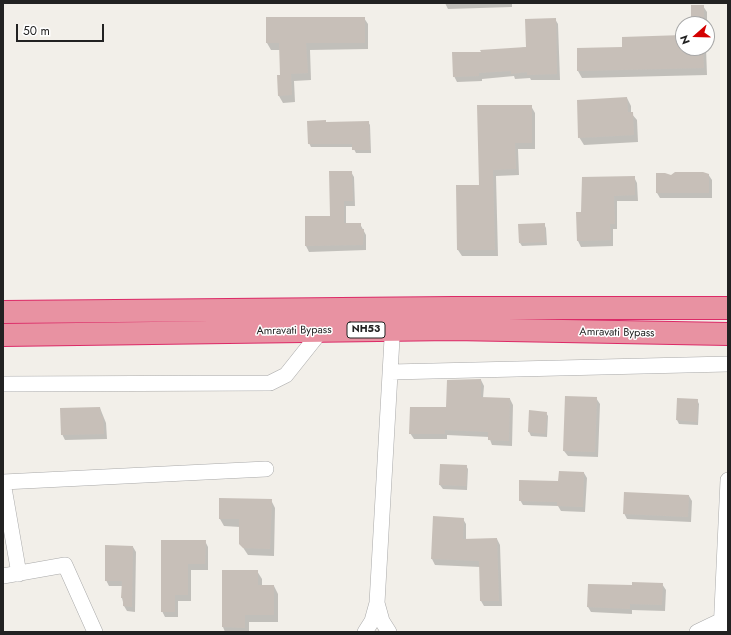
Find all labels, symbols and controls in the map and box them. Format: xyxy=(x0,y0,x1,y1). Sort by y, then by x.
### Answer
scale bar xyxy=(18,16,106,42)
north arrow xyxy=(675,16,715,56)
text: 50 m xyxy=(23,22,50,40)
text: N xyxy=(676,33,694,47)
road number: NH53 xyxy=(347,322,385,338)
street label: Amravati Bypass xyxy=(256,324,332,338)
street label: Amravati Bypass xyxy=(579,326,655,340)

